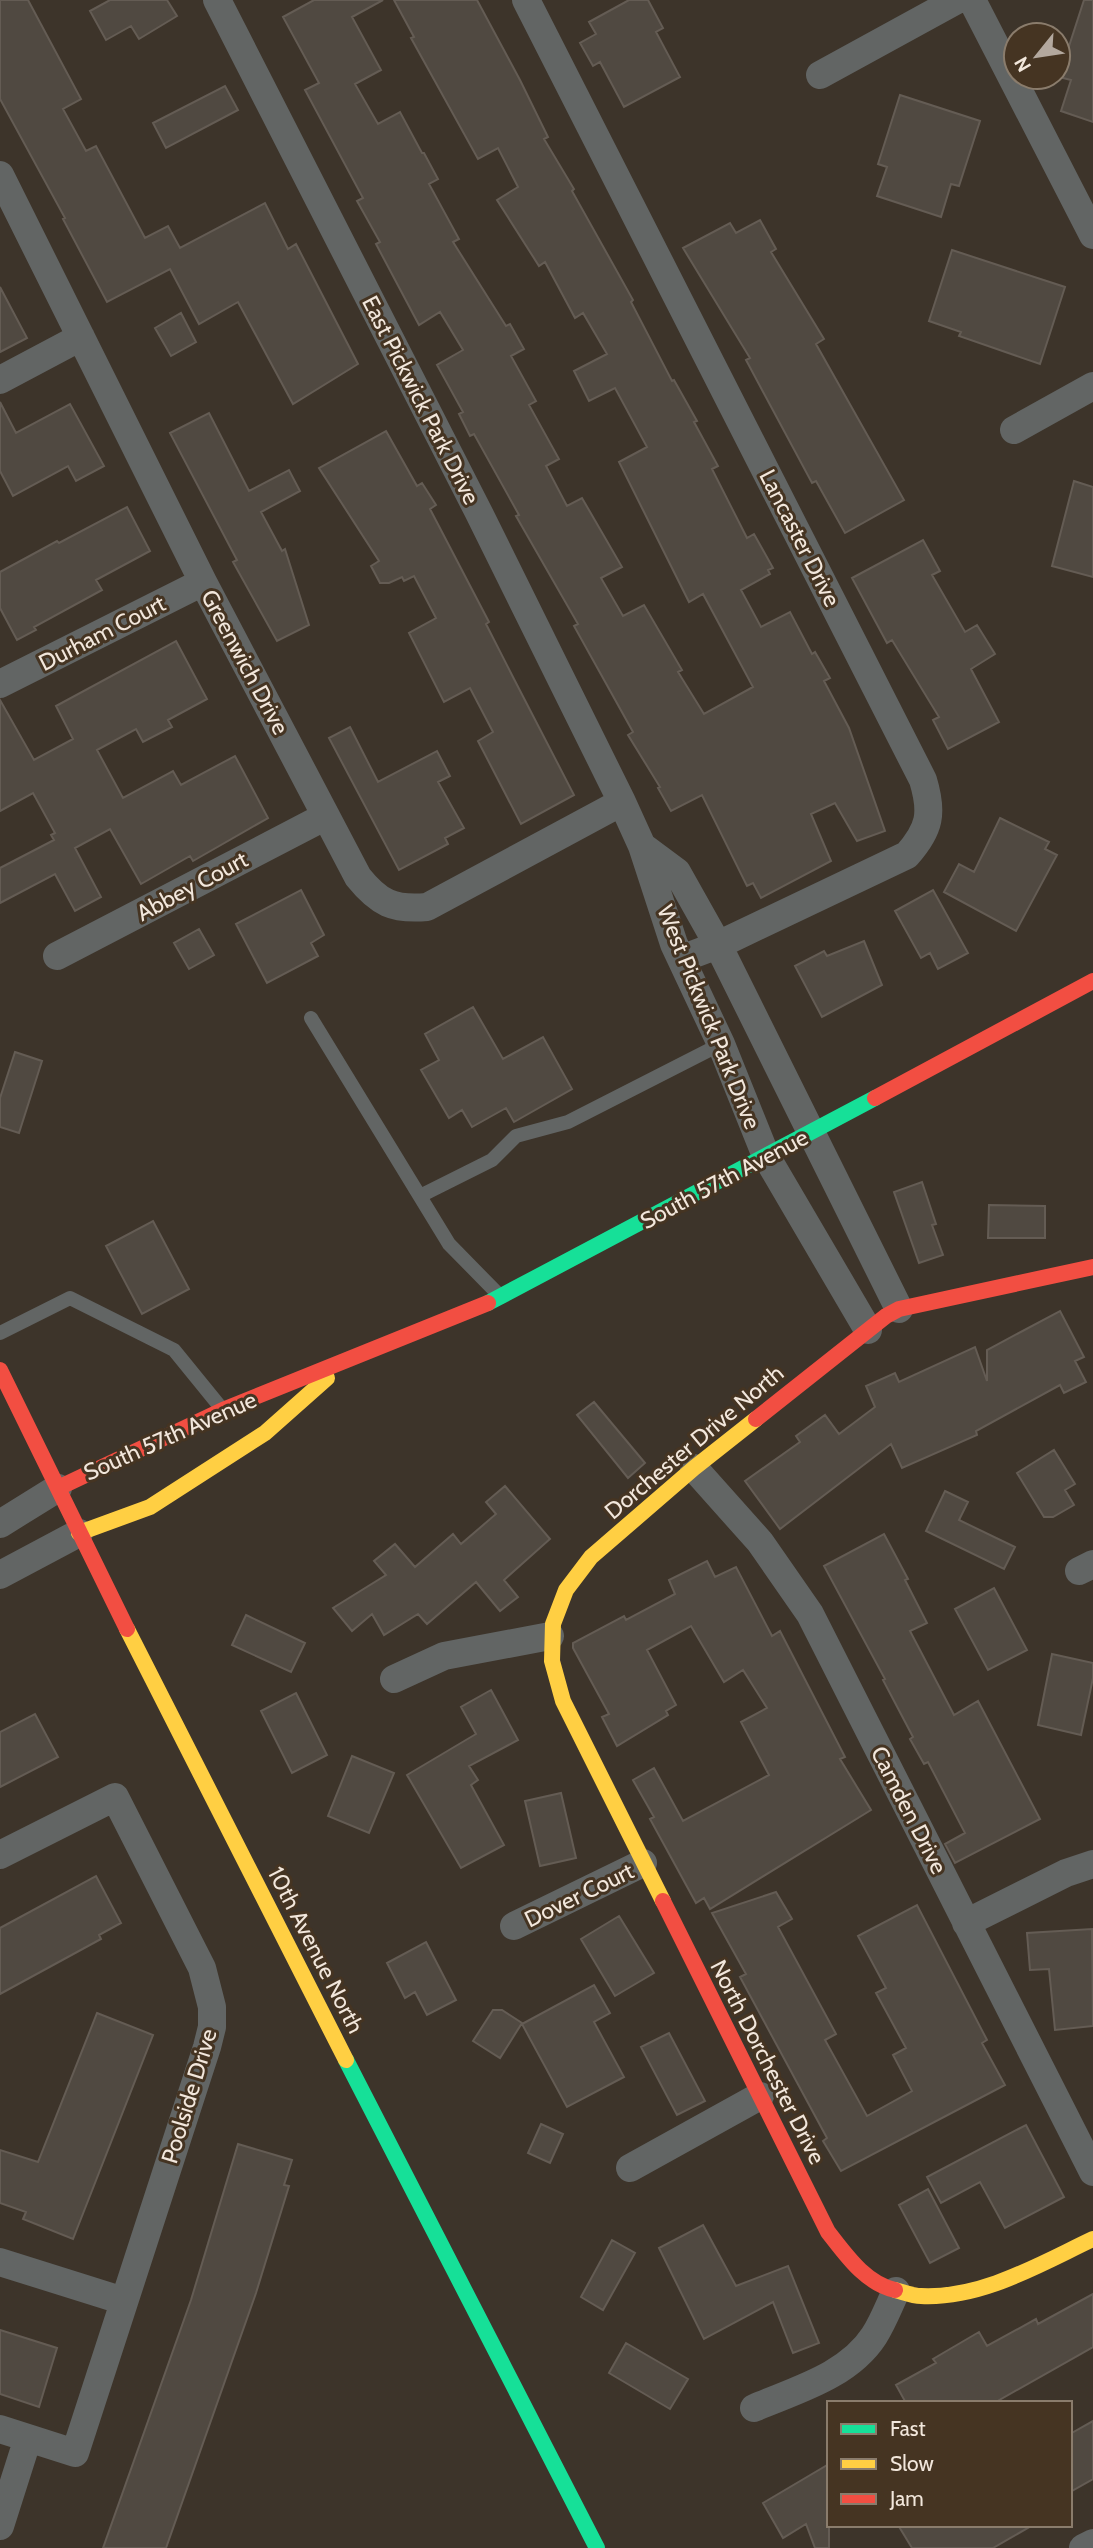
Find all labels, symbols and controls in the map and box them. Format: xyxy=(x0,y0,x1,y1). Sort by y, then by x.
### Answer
north arrow xyxy=(1002,21,1072,91)
text: N xyxy=(1009,53,1036,76)
street label: East Pickwick Park Drive xyxy=(356,291,486,509)
street label: Lancaster Drive xyxy=(754,465,847,611)
street label: Greenwich Drive xyxy=(195,585,295,739)
street label: Durham Court xyxy=(34,589,170,677)
street label: Abbey Court xyxy=(132,845,253,927)
street label: West Pickwick Park Drive xyxy=(651,901,767,1133)
street label: South 57th Avenue xyxy=(635,1123,813,1235)
street label: Dorchester Drive North xyxy=(599,1359,789,1525)
street label: South 57th Avenue xyxy=(79,1385,261,1487)
street label: Camden Drive xyxy=(865,1741,953,1879)
street label: Dover Court xyxy=(520,1856,638,1933)
street label: 10th Avenue North xyxy=(262,1862,370,2038)
street label: North Dorchester Drive xyxy=(704,1955,832,2169)
street label: Poolside Drive xyxy=(155,2025,223,2167)
legend xyxy=(827,2401,1072,2527)
text: Fast xyxy=(890,2416,926,2441)
text: Slow xyxy=(890,2451,934,2476)
text: Jam xyxy=(889,2486,924,2511)

